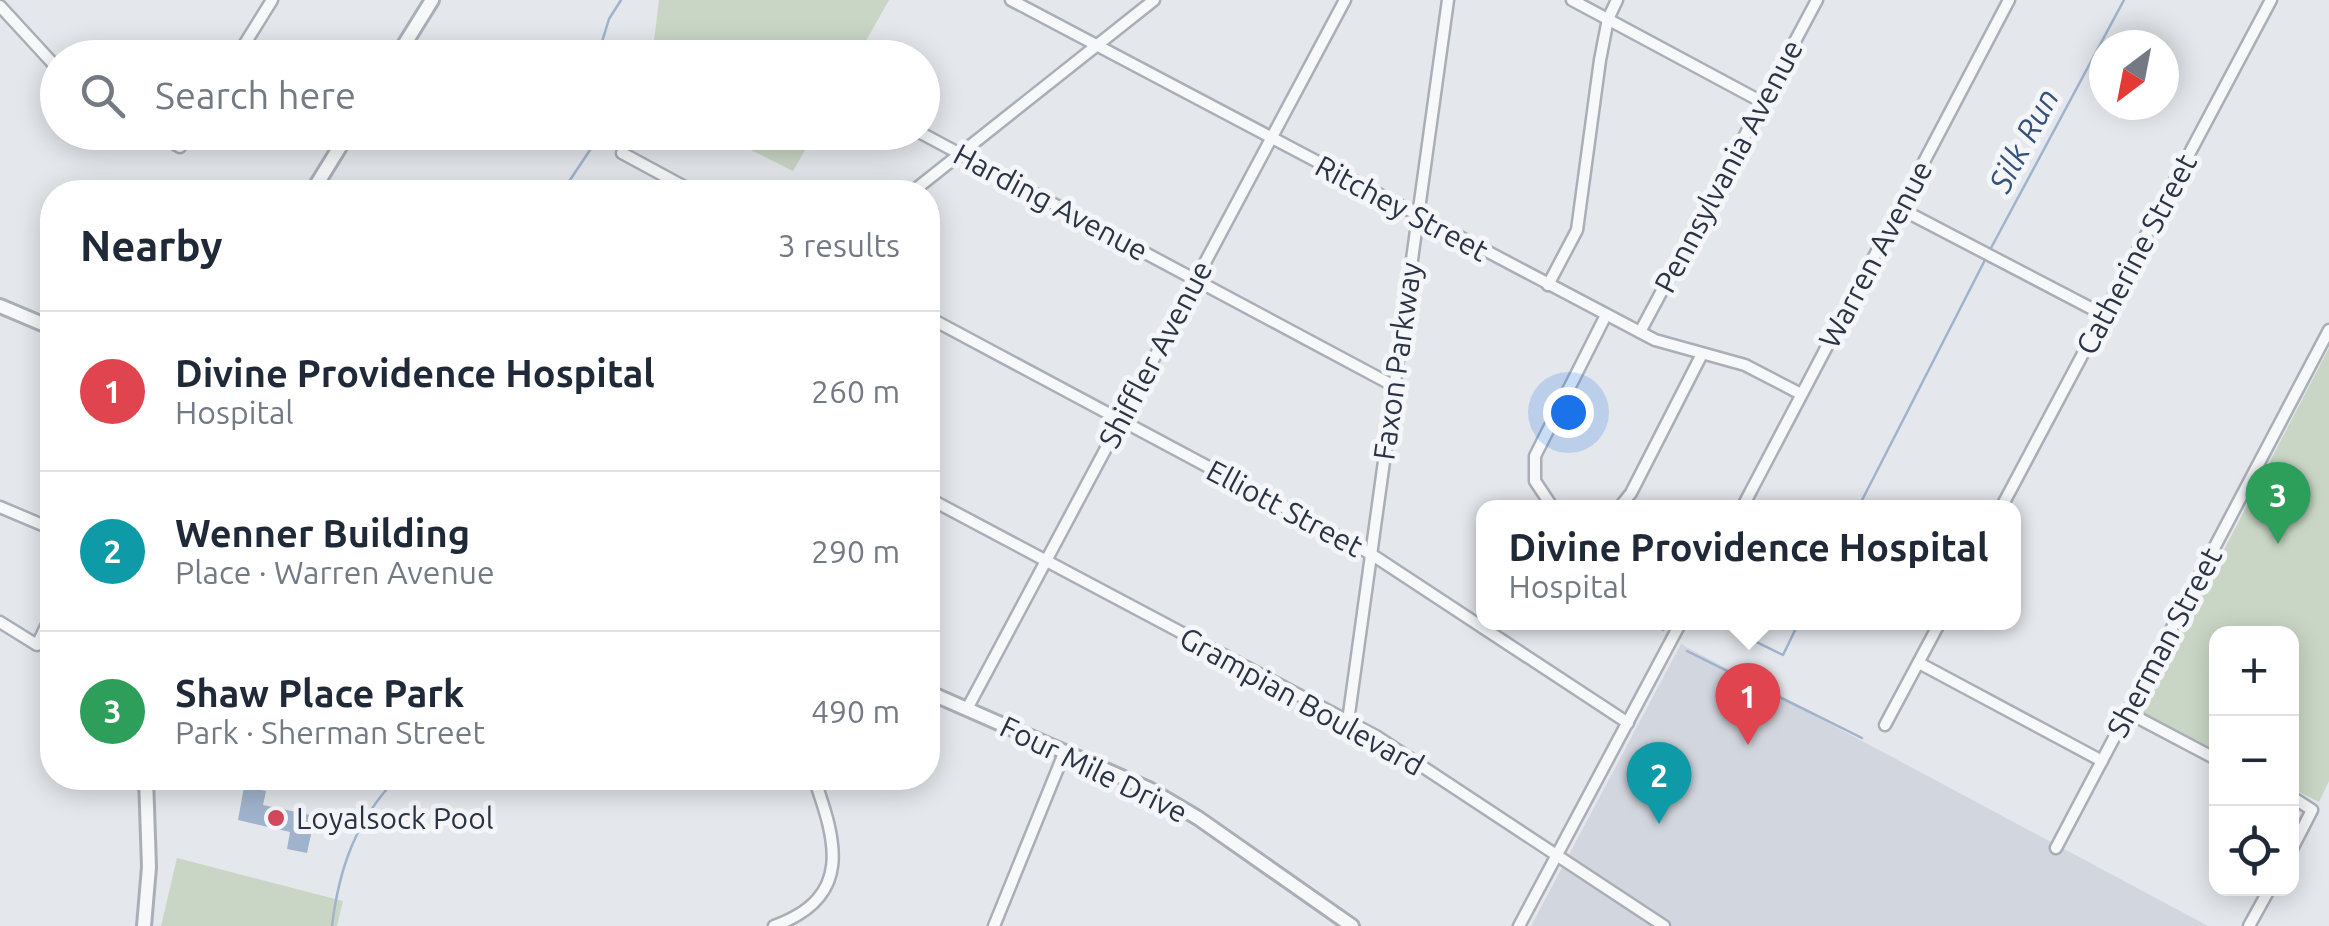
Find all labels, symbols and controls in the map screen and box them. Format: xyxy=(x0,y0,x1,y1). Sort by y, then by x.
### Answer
north arrow xyxy=(2089,30,2179,120)
street label: Pennsylvania Avenue xyxy=(1647,34,1809,298)
search box xyxy=(40,40,940,150)
icon: search xyxy=(75,68,130,123)
text: Search here xyxy=(155,74,356,116)
water label: Silk Run xyxy=(1980,82,2065,199)
street label: Harding Avenue xyxy=(948,137,1154,267)
street label: Ritchey Street xyxy=(1310,148,1494,268)
street label: Catherine Street xyxy=(2069,148,2203,360)
street label: Warren Avenue xyxy=(1811,155,1939,353)
text: Nearby xyxy=(80,222,223,269)
text: 3 results xyxy=(778,227,900,263)
street label: Shiffler Avenue xyxy=(1091,255,1219,453)
street label: Faxon Parkway xyxy=(1366,260,1428,462)
text: Divine Providence Hospital xyxy=(175,352,655,394)
text: 1 xyxy=(103,373,122,409)
text: 260 m xyxy=(811,373,900,409)
your location xyxy=(1543,387,1594,438)
text: Hospital xyxy=(175,394,294,430)
street label: Elliott Street xyxy=(1201,453,1369,563)
pin: 3 xyxy=(2246,462,2310,544)
popup xyxy=(1476,500,2021,630)
text: Wenner Building xyxy=(175,512,470,554)
text: Divine Providence Hospital xyxy=(1509,526,1988,568)
text: 2 xyxy=(103,533,122,569)
text: 290 m xyxy=(811,533,900,569)
street label: Sherman Street xyxy=(2100,541,2228,743)
text: Place · Warren Avenue xyxy=(175,554,495,590)
text: Hospital xyxy=(1509,568,1627,604)
street label: Grampian Boulevard xyxy=(1174,620,1430,782)
map controls xyxy=(2209,626,2299,896)
button: + xyxy=(2209,626,2299,716)
pin: 1 xyxy=(1716,662,1780,745)
text: Shaw Place Park xyxy=(175,672,464,714)
text: 3 xyxy=(103,693,122,729)
text: 490 m xyxy=(811,693,900,729)
street label: Four Mile Drive xyxy=(995,709,1193,829)
text: Park · Sherman Street xyxy=(175,714,485,750)
button: − xyxy=(2209,716,2299,806)
pin: 2 xyxy=(1626,742,1692,824)
place label: Loyalsock Pool xyxy=(296,801,494,835)
button: locate xyxy=(2209,806,2299,896)
marker: Loyalsock Pool xyxy=(265,807,287,829)

